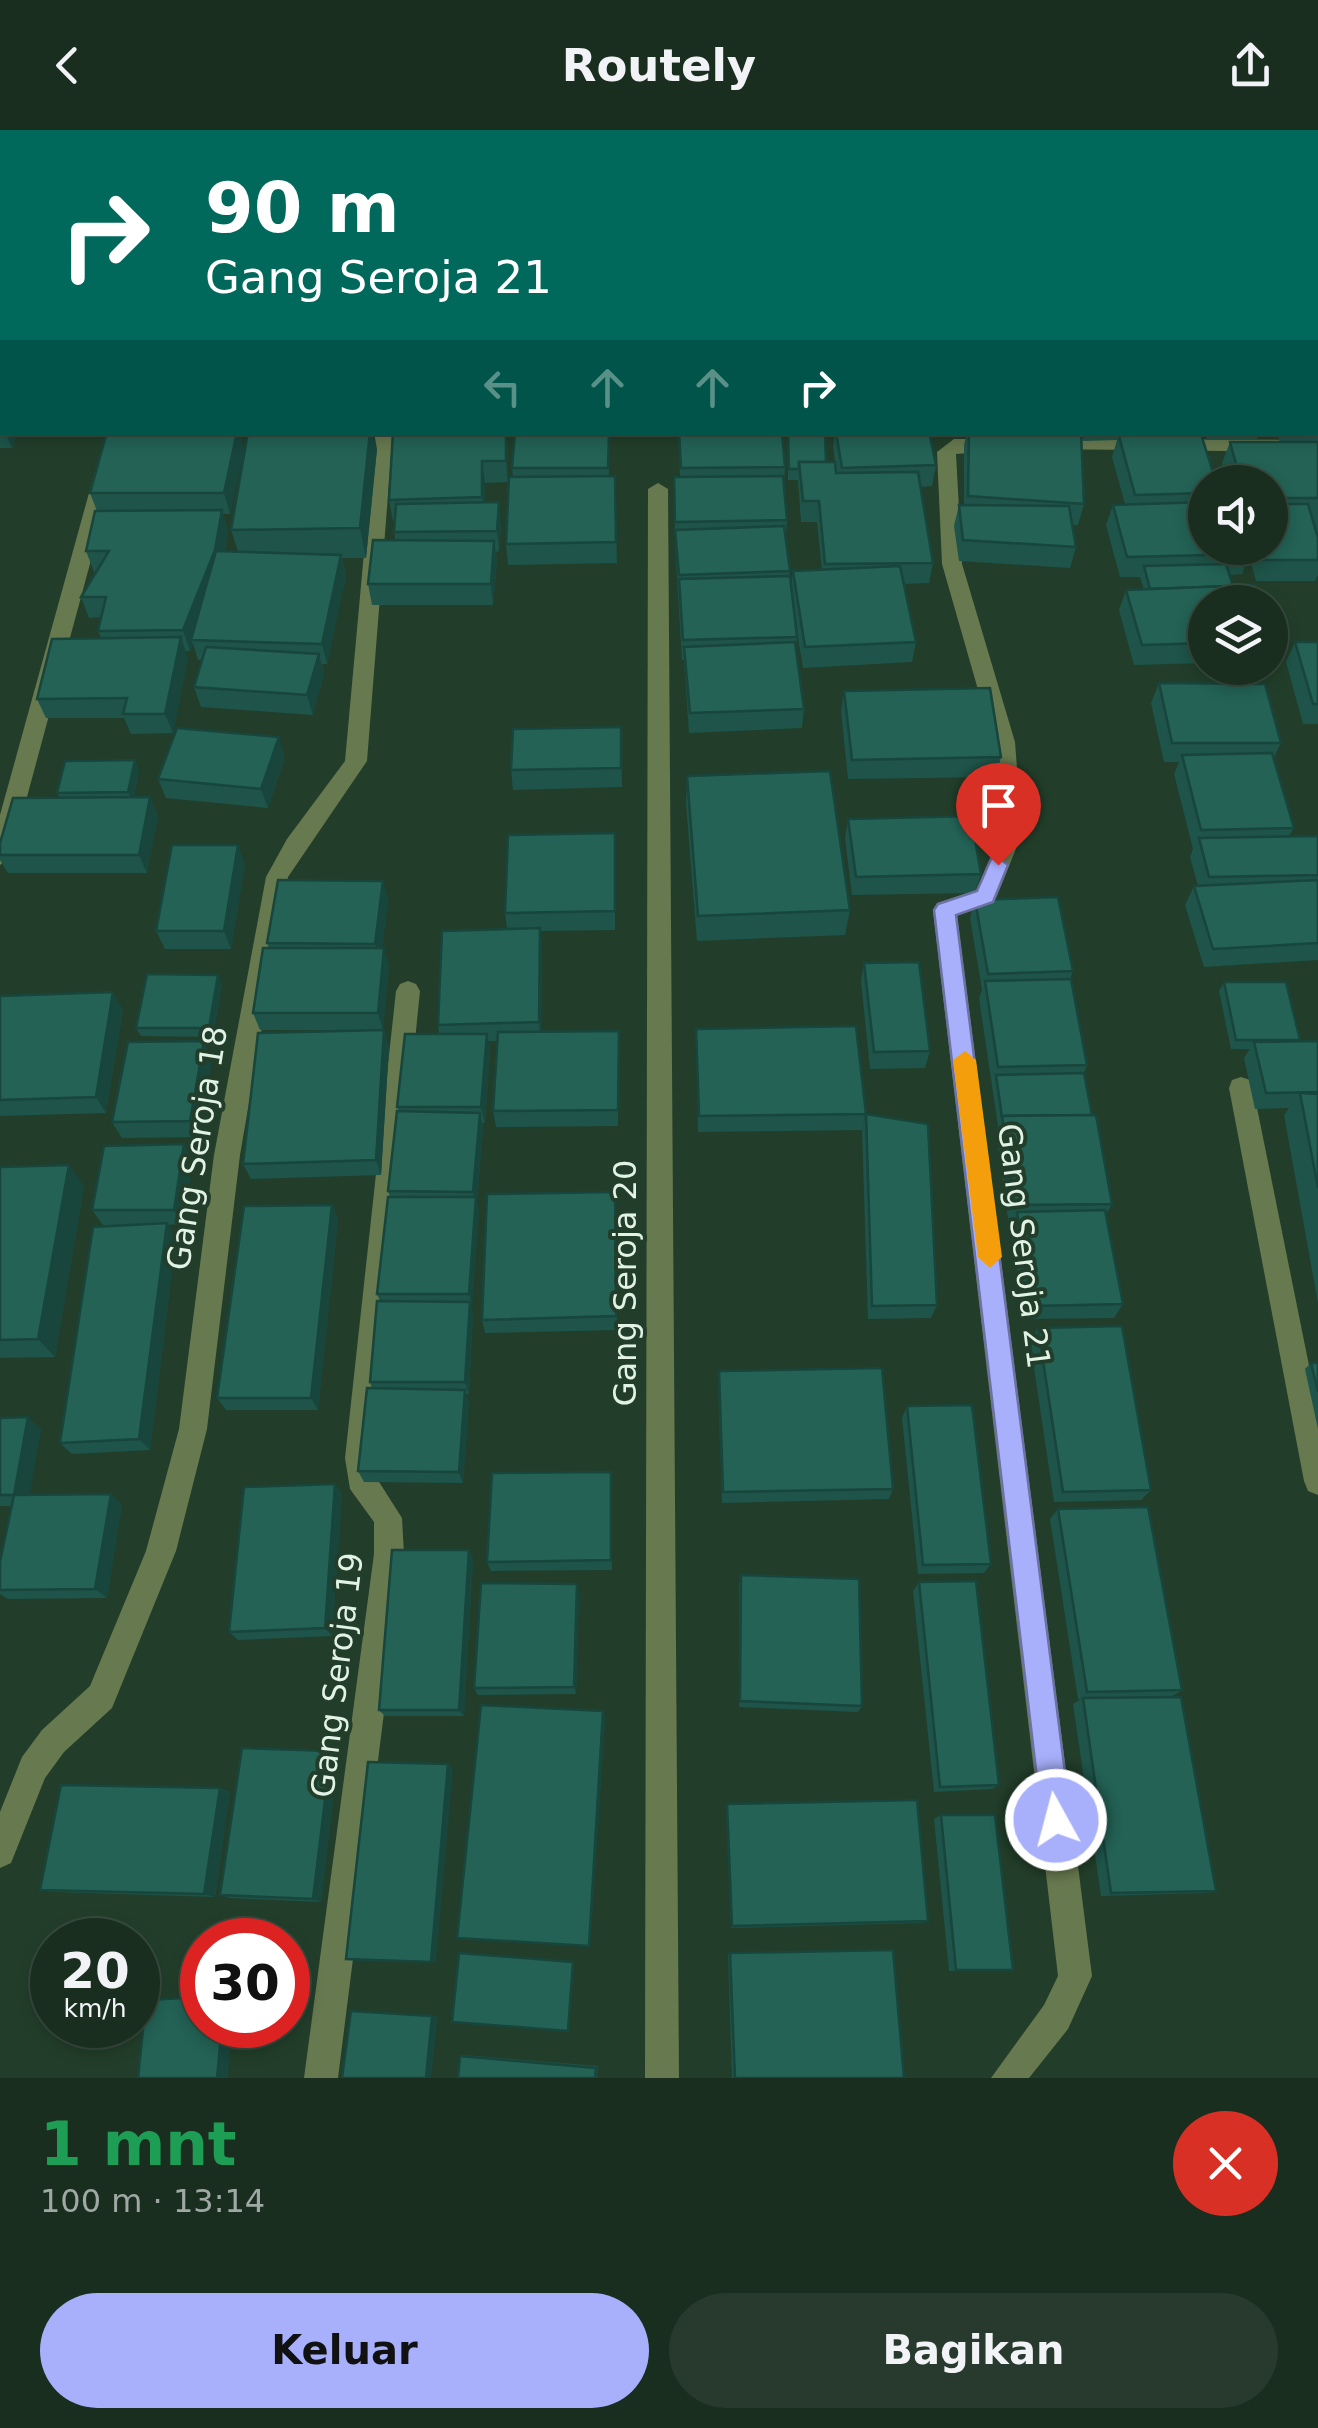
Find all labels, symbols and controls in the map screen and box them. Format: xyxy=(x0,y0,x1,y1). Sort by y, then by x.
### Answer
icon: back xyxy=(40,38,95,93)
icon: share xyxy=(1223,38,1278,93)
text: Routely xyxy=(562,39,756,92)
text: 90 m xyxy=(205,167,400,249)
icon: right xyxy=(40,170,170,300)
text: Gang Seroja 21 xyxy=(205,251,552,304)
icon: left xyxy=(475,360,530,415)
icon: ahead xyxy=(580,360,635,415)
icon: ahead xyxy=(685,360,740,415)
icon: right xyxy=(790,360,845,415)
map controls xyxy=(1188,465,1288,685)
button: sound xyxy=(1188,465,1288,565)
button: layers xyxy=(1188,585,1288,685)
pin xyxy=(956,763,1041,866)
icon: arrive xyxy=(971,778,1026,833)
street label: Gang Seroja 18 xyxy=(159,1023,235,1273)
street label: Gang Seroja 21 xyxy=(990,1121,1058,1371)
street label: Gang Seroja 20 xyxy=(606,1160,644,1406)
street label: Gang Seroja 19 xyxy=(303,1550,371,1800)
position arrow xyxy=(1004,1768,1108,1872)
speed limit sign: 30 xyxy=(180,1918,310,2048)
text: 20 xyxy=(60,1942,130,2000)
text: km/h xyxy=(63,1994,127,2023)
text: 1 mnt xyxy=(40,2109,237,2179)
button: close xyxy=(1173,2111,1278,2216)
text: 100 m · 13:14 xyxy=(40,2182,265,2220)
button: Keluar xyxy=(40,2293,649,2408)
button: Bagikan xyxy=(669,2293,1278,2408)

